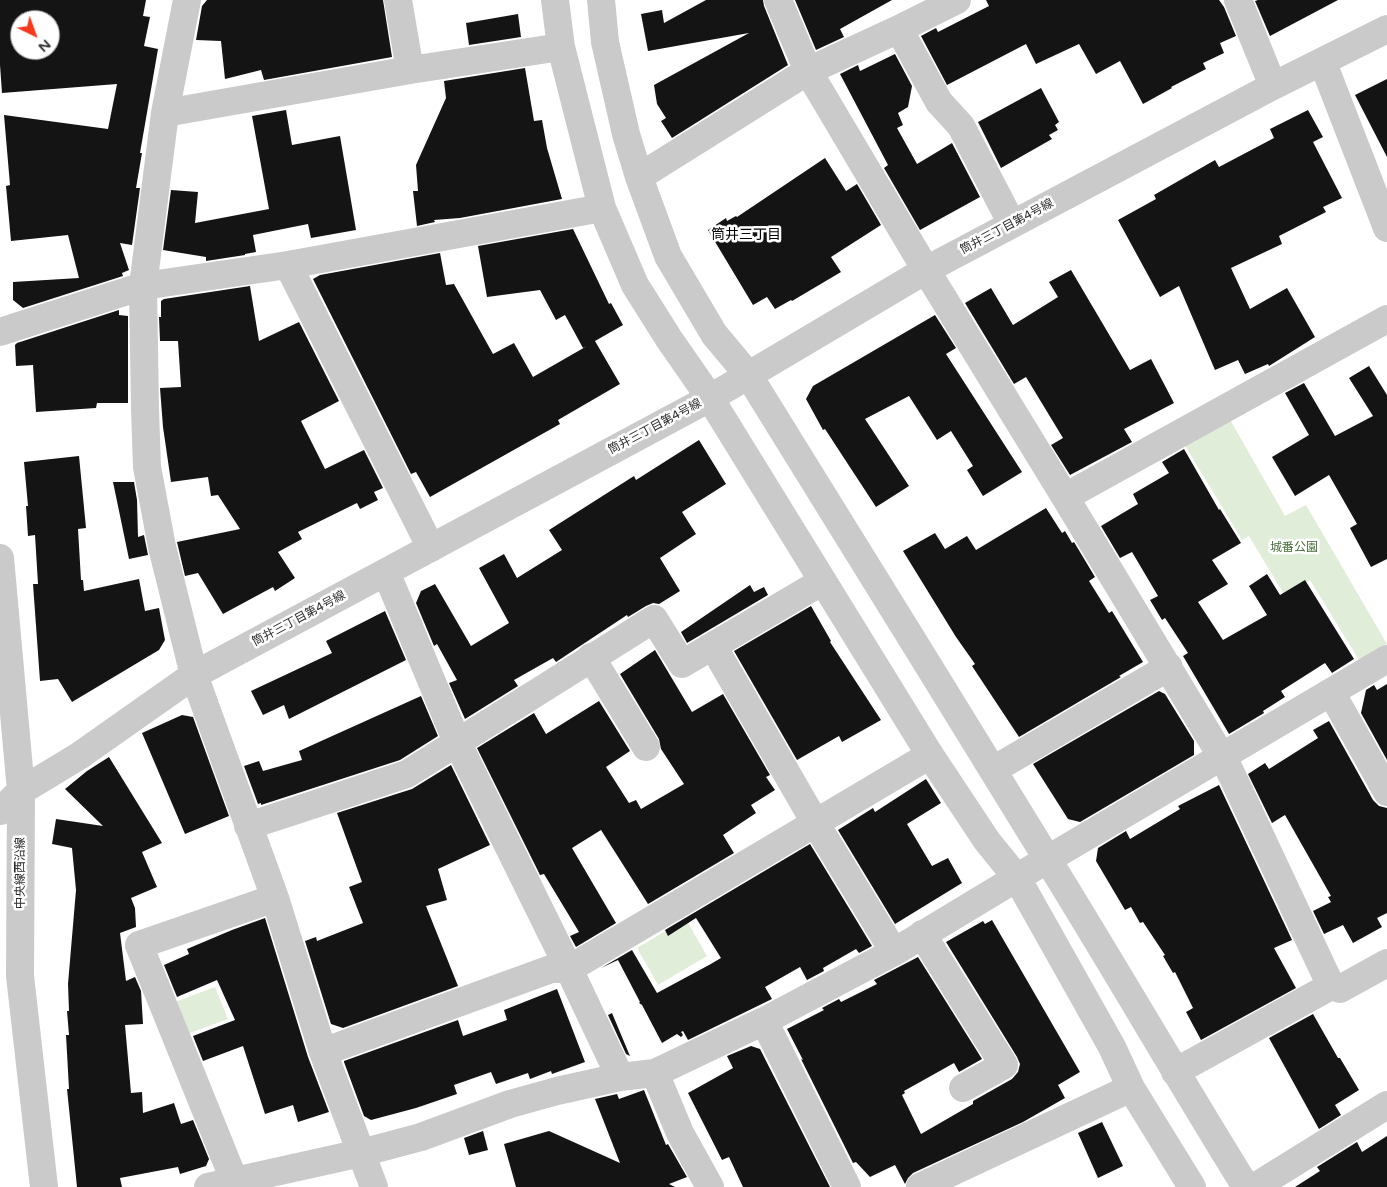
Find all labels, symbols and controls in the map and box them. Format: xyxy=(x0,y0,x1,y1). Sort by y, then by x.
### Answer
north arrow xyxy=(10,10,60,60)
text: N xyxy=(35,36,55,56)
street label: 筒井三丁目第4号線 xyxy=(958,196,1056,258)
district label: 筒井三丁目 xyxy=(711,227,781,243)
street label: 筒井三丁目第4号線 xyxy=(606,396,704,458)
park label: 城番公園 xyxy=(1270,541,1318,555)
street label: 筒井三丁目第4号線 xyxy=(250,588,348,650)
street label: 中央線西沿線 xyxy=(14,837,28,909)

